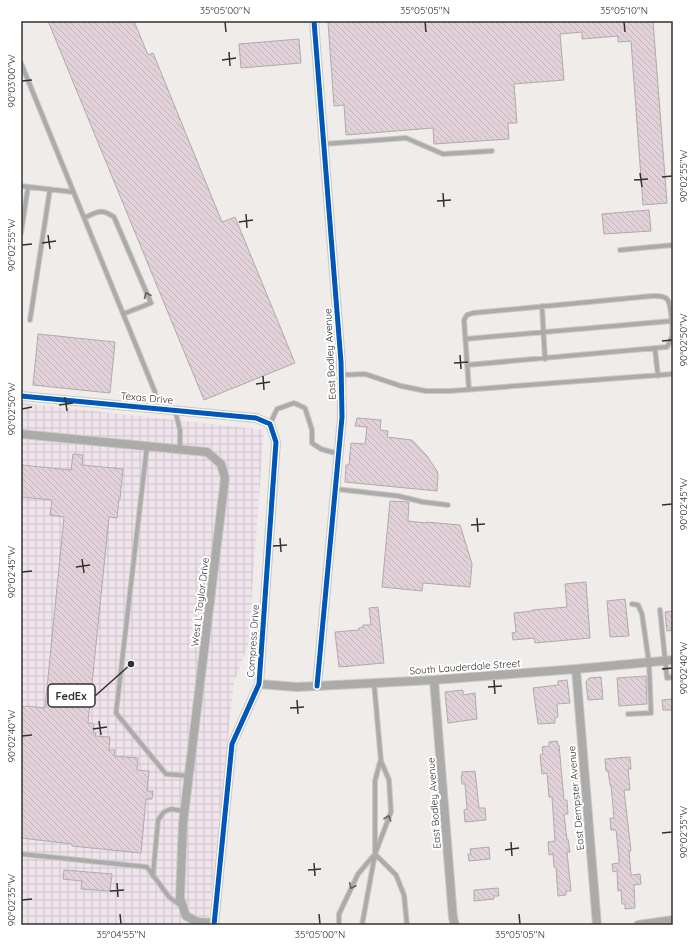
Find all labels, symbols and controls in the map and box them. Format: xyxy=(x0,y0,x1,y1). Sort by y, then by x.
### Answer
text: 35°05'00"N xyxy=(200,4,250,17)
text: 35°05'05"N xyxy=(400,4,450,17)
text: 35°05'10"N xyxy=(600,4,648,17)
text: 90°03'00"W xyxy=(5,54,18,108)
text: 90°02'55"W xyxy=(677,149,690,202)
text: 90°02'55"W xyxy=(5,218,18,271)
one-way arrow xyxy=(144,291,152,299)
street label: East Bodley Avenue xyxy=(321,308,339,400)
text: 90°02'50"W xyxy=(677,313,690,367)
text: 90°02'50"W xyxy=(5,382,18,436)
street label: Texas Drive xyxy=(120,389,174,407)
text: 90°02'45"W xyxy=(677,477,690,530)
text: 90°02'45"W xyxy=(5,545,18,598)
street label: West L Taylor Drive xyxy=(188,556,212,647)
street label: Compress Drive xyxy=(244,604,262,678)
text: 90°02'40"W xyxy=(677,641,690,694)
street label: South Lauderdale Street xyxy=(409,657,522,677)
callout: FedEx xyxy=(48,684,95,707)
text: FedEx xyxy=(55,689,87,703)
text: 90°02'40"W xyxy=(5,709,18,762)
street label: East Dempster Avenue xyxy=(565,745,587,851)
street label: East Bodley Avenue xyxy=(424,757,444,849)
text: 90°02'35"W xyxy=(677,805,690,858)
one-way arrow xyxy=(384,814,392,821)
text: 90°02'35"W xyxy=(5,873,18,926)
one-way arrow xyxy=(349,881,357,889)
text: 35°04'55"N xyxy=(96,928,146,941)
text: 35°05'00"N xyxy=(295,928,345,941)
text: 35°05'05"N xyxy=(495,928,545,941)

